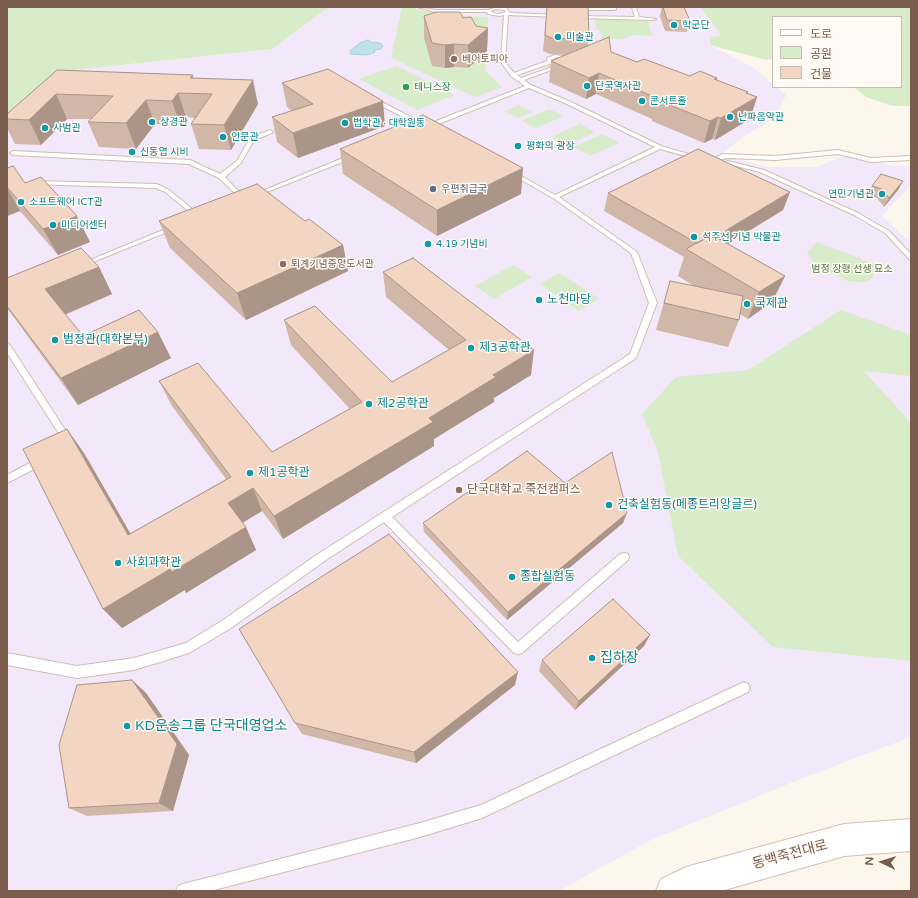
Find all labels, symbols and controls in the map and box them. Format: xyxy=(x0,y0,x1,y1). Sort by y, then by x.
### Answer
legend xyxy=(772,16,902,88)
place label: 학군단 xyxy=(682,19,710,31)
marker: 학군단 xyxy=(669,20,679,30)
text: 도로 xyxy=(810,27,832,41)
place label: 미술관 xyxy=(566,31,594,43)
marker: 미술관 xyxy=(553,32,563,42)
text: 공원 xyxy=(810,47,832,61)
place label: 베어토피아 xyxy=(462,53,508,65)
marker: 베어토피아 xyxy=(449,54,459,64)
text: 건물 xyxy=(810,67,832,81)
place label: 단국역사관 xyxy=(595,80,641,92)
place label: 테니스장 xyxy=(414,81,451,93)
marker: 단국역사관 xyxy=(582,81,592,91)
marker: 테니스장 xyxy=(401,82,411,92)
place label: 콘서트홀 xyxy=(650,95,687,107)
marker: 콘서트홀 xyxy=(637,96,647,106)
place label: 난파음악관 xyxy=(738,111,784,123)
marker: 난파음악관 xyxy=(725,112,735,122)
place label: 상경관 xyxy=(160,116,188,128)
marker: 상경관 xyxy=(147,117,157,127)
place label: 법학관 · 대학원동 xyxy=(353,117,425,129)
marker: 법학관 · 대학원동 xyxy=(340,118,350,128)
place label: 사범관 xyxy=(53,122,81,134)
marker: 사범관 xyxy=(40,123,50,133)
place label: 인문관 xyxy=(231,131,259,143)
marker: 인문관 xyxy=(218,132,228,142)
place label: 평화의 광장 xyxy=(526,140,575,152)
marker: 평화의 광장 xyxy=(513,141,523,151)
place label: 신동엽 시비 xyxy=(140,146,189,158)
marker: 신동엽 시비 xyxy=(127,147,137,157)
place label: 우편취급국 xyxy=(441,183,487,195)
marker: 우편취급국 xyxy=(428,184,438,194)
place label: 연민기념관 xyxy=(828,188,874,200)
marker: 연민기념관 xyxy=(877,189,887,199)
place label: 소프트웨어 ICT관 xyxy=(29,196,103,208)
marker: 소프트웨어 ICT관 xyxy=(16,197,26,207)
place label: 미디어센터 xyxy=(61,219,107,231)
marker: 미디어센터 xyxy=(48,220,58,230)
place label: 석주선 기념 박물관 xyxy=(702,231,781,243)
marker: 석주선 기념 박물관 xyxy=(689,232,699,242)
place label: 4.19 기념비 xyxy=(436,238,488,250)
marker: 4.19 기념비 xyxy=(423,239,433,249)
place label: 퇴계기념중앙도서관 xyxy=(291,258,374,270)
marker: 퇴계기념중앙도서관 xyxy=(278,259,288,269)
park label: 범정 장형 선생 묘소 xyxy=(811,263,893,275)
place label: 노천마당 xyxy=(547,293,591,307)
marker: 노천마당 xyxy=(534,295,544,305)
place label: 국제관 xyxy=(755,297,788,311)
marker: 국제관 xyxy=(742,299,752,309)
place label: 범정관(대학본부) xyxy=(63,333,148,347)
marker: 범정관(대학본부) xyxy=(50,335,60,345)
place label: 제3공학관 xyxy=(479,341,531,355)
marker: 제3공학관 xyxy=(466,343,476,353)
place label: 제2공학관 xyxy=(377,397,429,411)
marker: 제2공학관 xyxy=(364,399,374,409)
place label: 제1공학관 xyxy=(258,466,310,480)
marker: 제1공학관 xyxy=(245,468,255,478)
place label: 단국대학교 죽전캠퍼스 xyxy=(467,483,581,497)
marker: 단국대학교 죽전캠퍼스 xyxy=(454,485,464,495)
place label: 건축실험동(메종트리앙글르) xyxy=(617,498,757,512)
marker: 건축실험동(메종트리앙글르) xyxy=(604,500,614,510)
place label: 사회과학관 xyxy=(126,556,181,570)
marker: 사회과학관 xyxy=(113,558,123,568)
place label: 종합실험동 xyxy=(520,570,575,584)
marker: 종합실험동 xyxy=(507,572,517,582)
place label: 집하장 xyxy=(600,650,639,666)
marker: 집하장 xyxy=(587,653,597,663)
place label: KD운송그룹 단국대영업소 xyxy=(135,718,287,734)
marker: KD운송그룹 단국대영업소 xyxy=(122,721,132,731)
street label: 동백죽전대로 xyxy=(751,837,829,873)
north arrow xyxy=(862,842,902,882)
text: N xyxy=(863,856,876,866)

